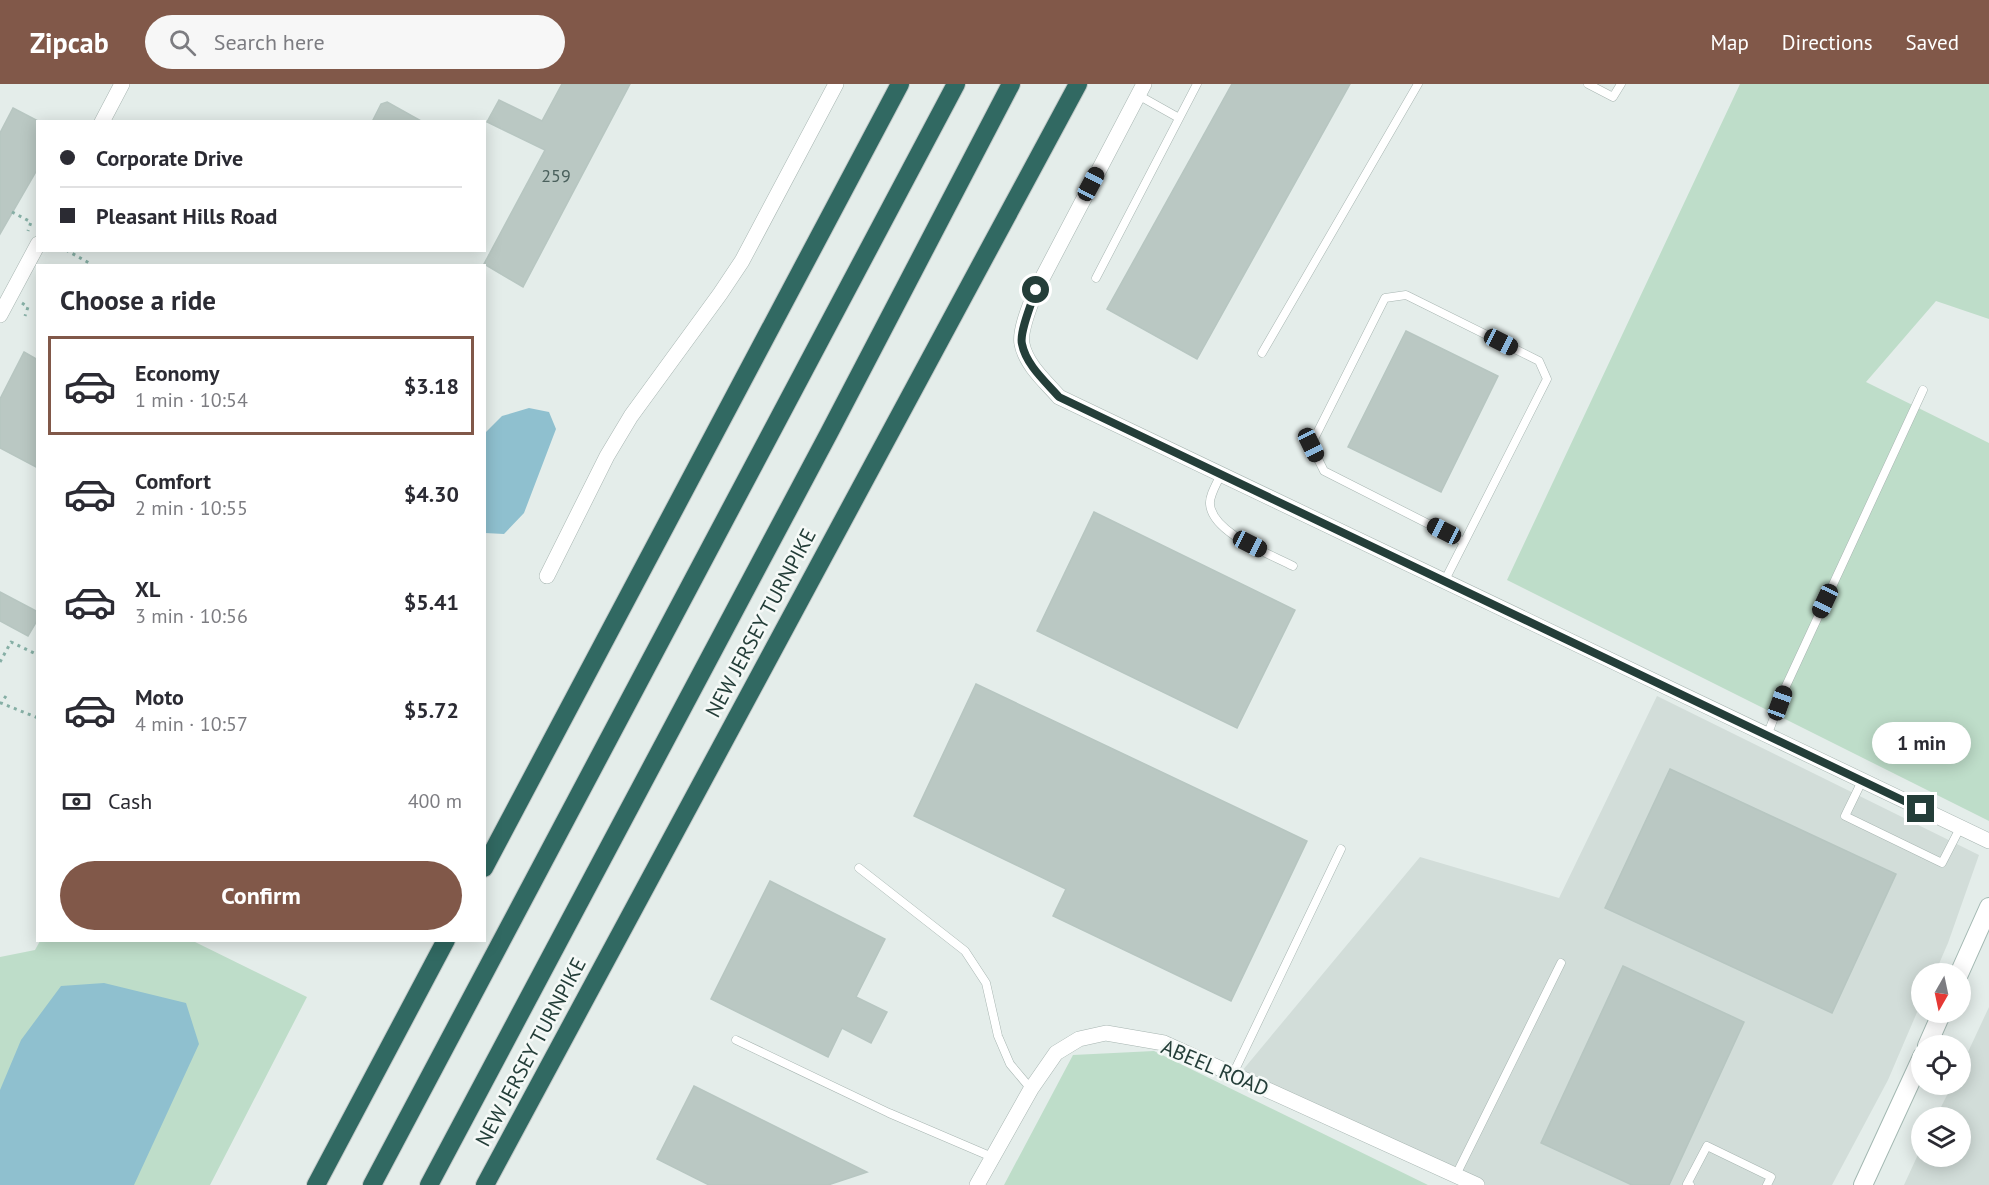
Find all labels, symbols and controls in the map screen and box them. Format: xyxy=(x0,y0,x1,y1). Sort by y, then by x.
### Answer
search box xyxy=(145,15,565,69)
text: Zipcab xyxy=(30,24,109,61)
icon: search xyxy=(166,26,199,59)
text: Search here xyxy=(214,28,325,56)
text: Map xyxy=(1710,29,1749,56)
text: Directions xyxy=(1782,29,1873,56)
text: Saved xyxy=(1906,29,1959,56)
text: Corporate Drive xyxy=(96,144,243,172)
house number: 259 xyxy=(541,164,571,187)
car xyxy=(1075,164,1107,204)
text: Pleasant Hills Road xyxy=(96,202,277,230)
route start xyxy=(1022,276,1049,303)
text: Choose a ride xyxy=(60,283,216,317)
car xyxy=(1481,326,1521,358)
icon: car xyxy=(63,359,117,413)
text: Economy xyxy=(135,359,219,387)
text: $3.18 xyxy=(404,372,459,400)
text: 1 min · 10:54 xyxy=(135,387,248,413)
car xyxy=(1295,425,1327,465)
icon: car xyxy=(63,467,117,521)
text: Comfort xyxy=(135,467,211,495)
text: $4.30 xyxy=(404,480,459,508)
text: 2 min · 10:55 xyxy=(135,495,248,521)
car xyxy=(1424,515,1464,547)
street label: NEW JERSEY TURNPIKE xyxy=(699,524,822,722)
car xyxy=(1230,528,1270,560)
icon: car xyxy=(63,575,117,629)
text: XL xyxy=(135,575,160,603)
car xyxy=(1809,581,1841,621)
text: $5.41 xyxy=(404,588,459,616)
text: 3 min · 10:56 xyxy=(135,603,248,629)
icon: car xyxy=(63,683,117,737)
text: Moto xyxy=(135,683,184,711)
car xyxy=(1765,683,1795,723)
text: $5.72 xyxy=(404,696,459,724)
text: 4 min · 10:57 xyxy=(135,711,248,737)
callout: 1 min xyxy=(1872,722,1970,764)
text: 1 min xyxy=(1897,730,1946,756)
icon: cash xyxy=(60,785,93,818)
text: Cash xyxy=(108,787,152,815)
text: 400 m xyxy=(408,788,462,814)
route end xyxy=(1907,795,1934,822)
button: Confirm xyxy=(60,861,462,930)
street label: NEW JERSEY TURNPIKE xyxy=(469,953,592,1151)
north arrow xyxy=(1911,963,1971,1023)
map controls xyxy=(1911,963,1971,1167)
street label: ABEEL ROAD xyxy=(1157,1033,1273,1102)
button: locate xyxy=(1911,1035,1971,1095)
button: layers xyxy=(1911,1107,1971,1167)

